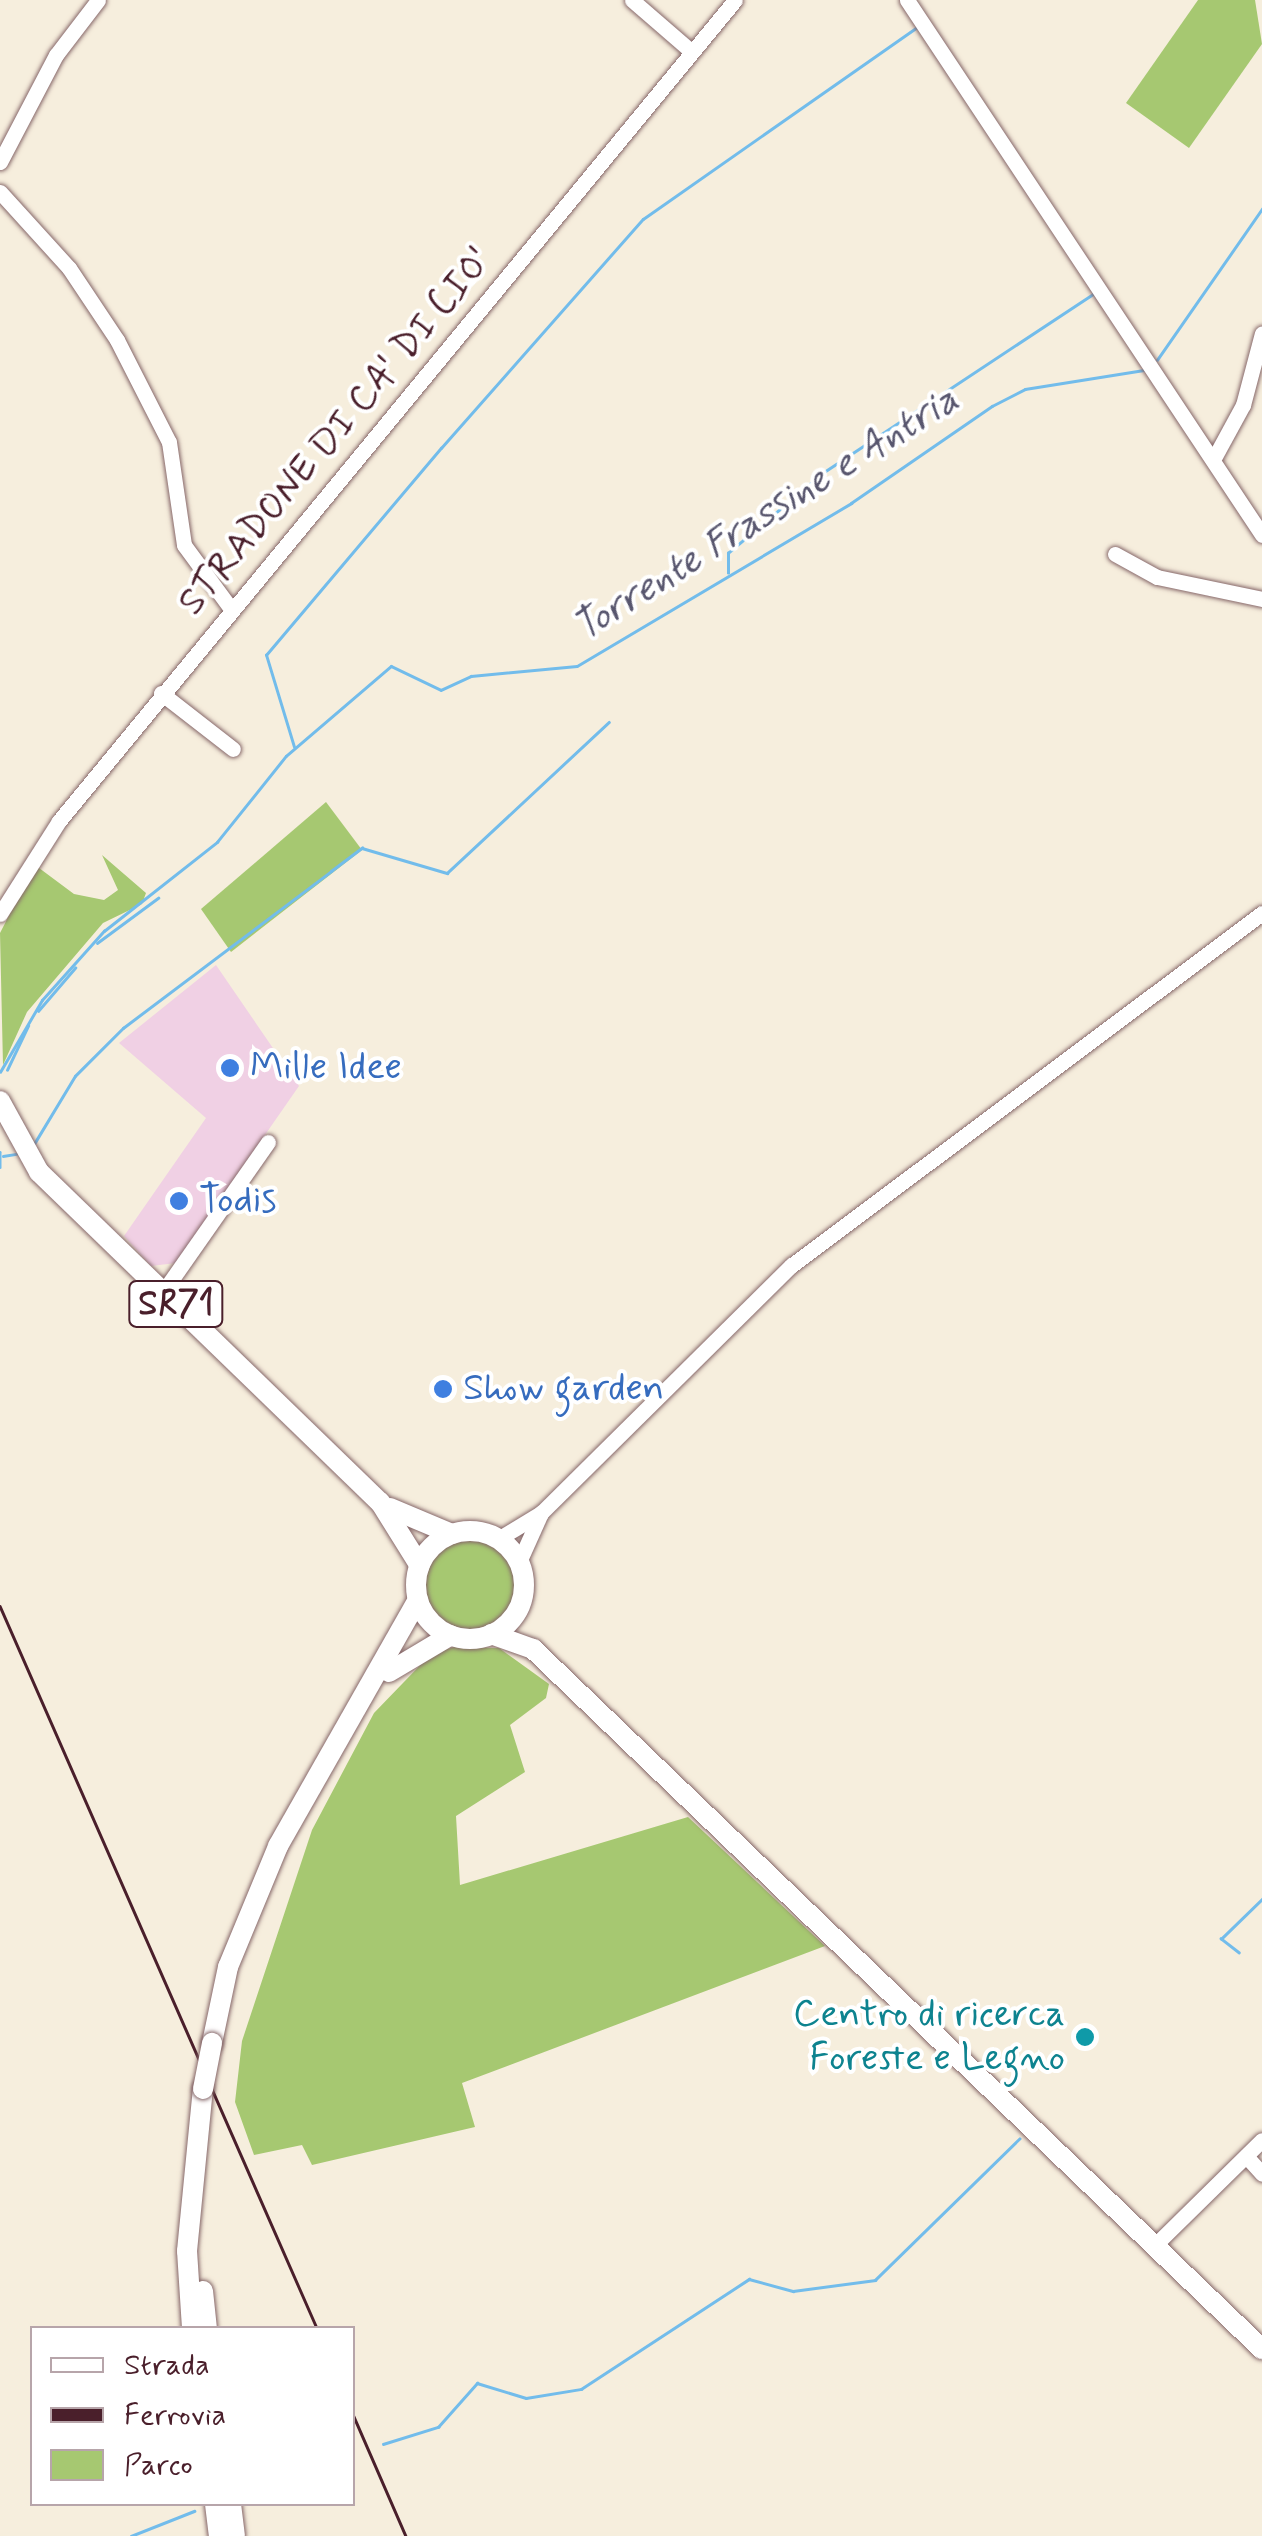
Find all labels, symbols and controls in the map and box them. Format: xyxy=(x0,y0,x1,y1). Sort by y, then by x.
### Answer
street label: STRADONE DI CA' DI CIO' xyxy=(168,238,504,626)
water label: Torrente Frassine e Antria xyxy=(562,374,970,654)
place label: Mille Idee xyxy=(250,1045,410,1091)
marker: Mille Idee xyxy=(219,1057,241,1079)
place label: Todis xyxy=(199,1178,276,1224)
marker: Todis xyxy=(168,1190,190,1212)
road number: SR71 xyxy=(126,1274,226,1334)
place label: Show garden xyxy=(463,1366,661,1412)
marker: Show garden xyxy=(432,1378,454,1400)
place label: Centro di ricerca Foreste e Legno xyxy=(791,1992,1065,2082)
marker: Centro di ricerca Foreste e Legno xyxy=(1074,2026,1096,2048)
legend xyxy=(30,2326,355,2506)
text: Strada xyxy=(124,2346,210,2385)
text: Ferrovia xyxy=(124,2396,226,2435)
text: Parco xyxy=(124,2446,193,2485)

